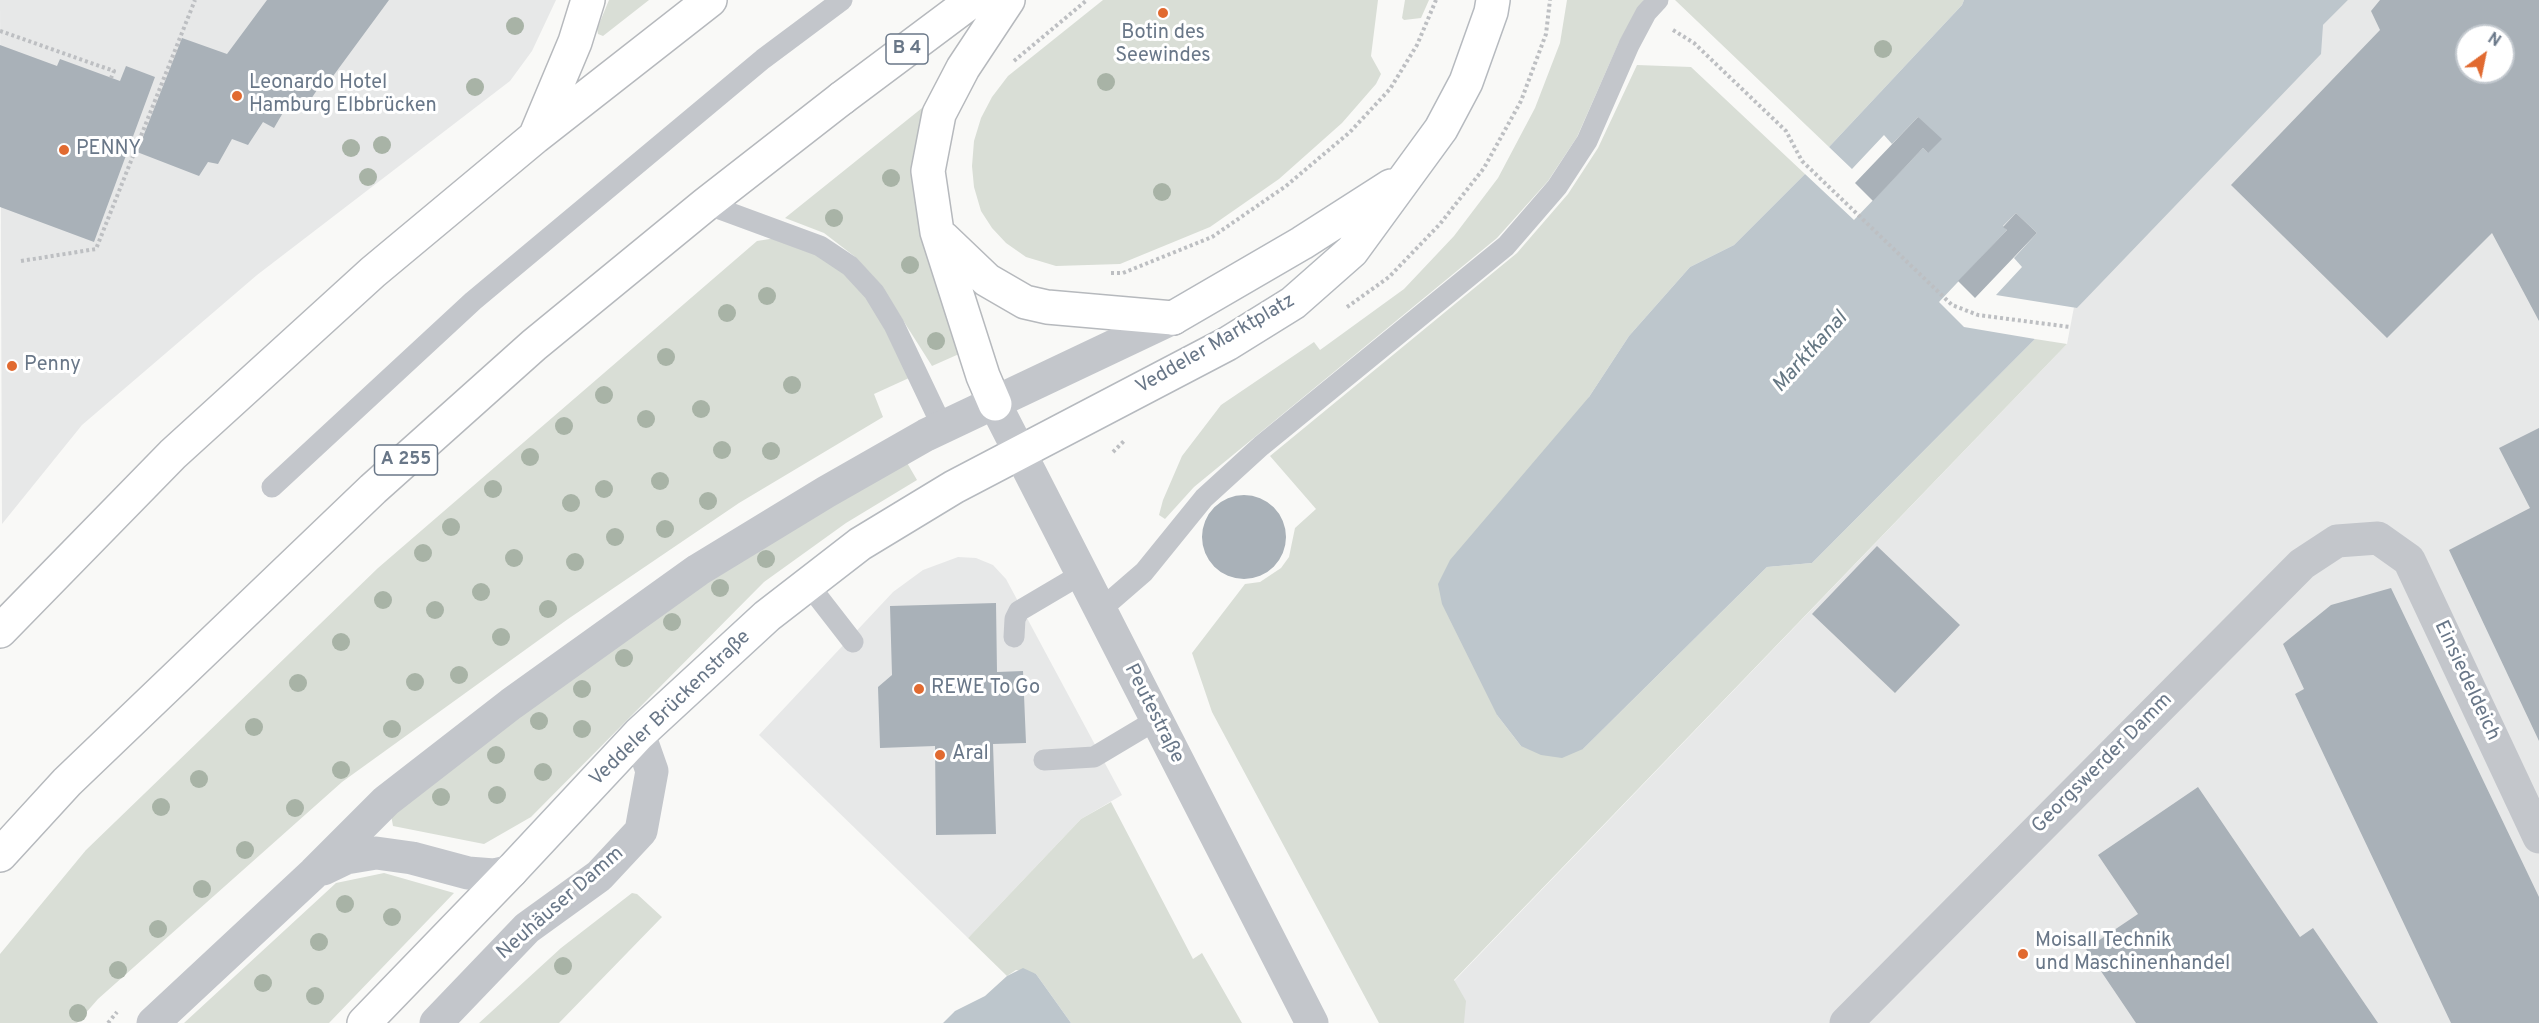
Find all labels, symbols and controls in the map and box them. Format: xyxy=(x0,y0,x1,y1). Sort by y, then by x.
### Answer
marker: Botin des Seewindes xyxy=(1156,6,1170,20)
place label: Botin des Seewindes xyxy=(1115,22,1211,69)
north arrow xyxy=(2455,24,2515,84)
text: N xyxy=(2483,29,2504,52)
road number: B 4 xyxy=(886,34,928,64)
place label: Leonardo Hotel Hamburg Elbbrücken xyxy=(249,72,437,119)
marker: Leonardo Hotel Hamburg Elbbrücken xyxy=(230,89,244,103)
place label: PENNY xyxy=(76,138,141,162)
marker: PENNY xyxy=(57,143,71,157)
street label: Veddeler Marktplatz xyxy=(1132,290,1300,400)
water label: Marktkanal xyxy=(1768,307,1854,399)
place label: Penny xyxy=(24,354,81,378)
marker: Penny xyxy=(5,359,19,373)
road number: A 255 xyxy=(374,445,438,475)
street label: Einsiedeldeich xyxy=(2428,617,2504,745)
street label: Veddeler Brückenstraße xyxy=(586,626,756,792)
street label: Peutestraße xyxy=(1118,660,1188,768)
place label: REWE To Go xyxy=(931,677,1040,701)
marker: REWE To Go xyxy=(912,682,926,696)
street label: Georgswerder Damm xyxy=(2028,689,2178,839)
place label: Aral xyxy=(952,743,989,767)
marker: Aral xyxy=(933,748,947,762)
street label: Neuhäuser Damm xyxy=(493,842,629,966)
place label: Moisall Technik und Maschinenhandel xyxy=(2035,930,2230,977)
marker: Moisall Technik und Maschinenhandel xyxy=(2016,947,2030,961)

